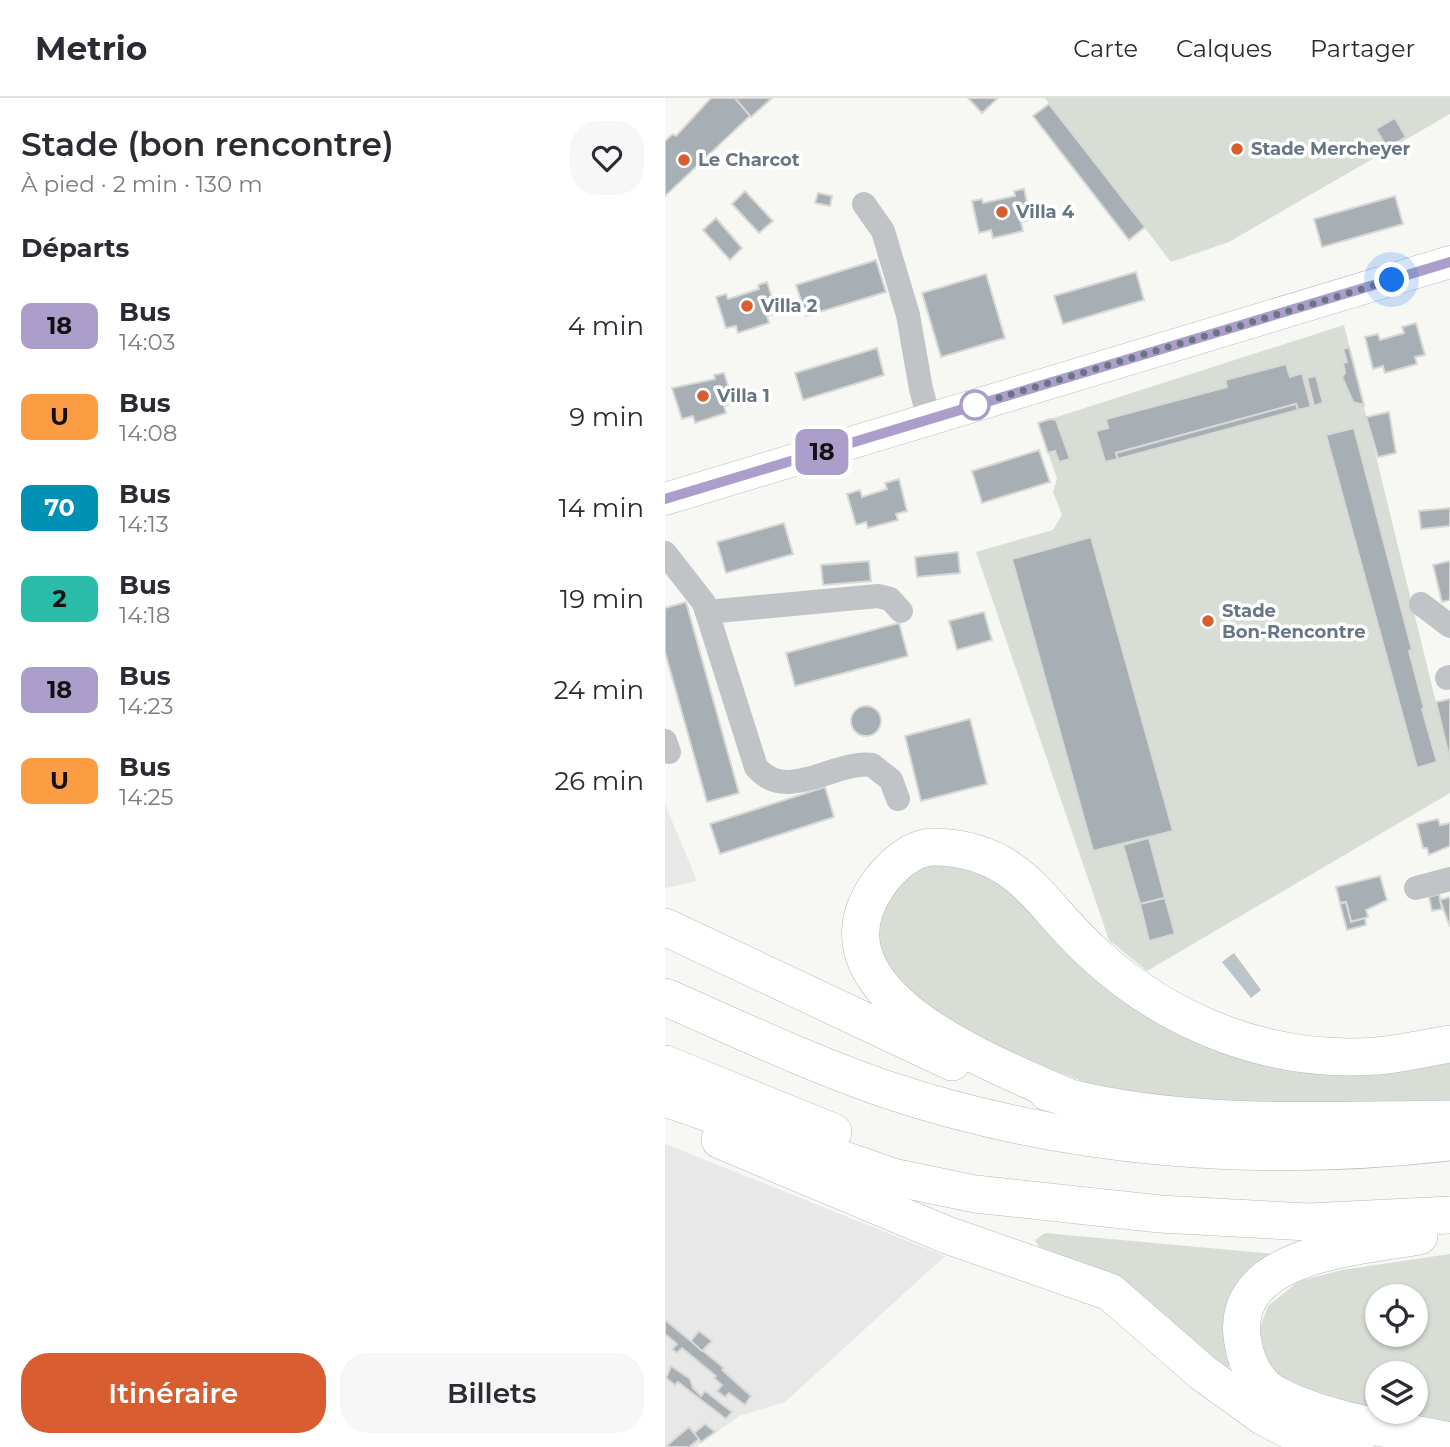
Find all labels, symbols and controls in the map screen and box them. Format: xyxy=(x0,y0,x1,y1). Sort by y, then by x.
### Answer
text: Metrio xyxy=(35,28,147,68)
text: Carte xyxy=(1073,34,1138,63)
text: Calques xyxy=(1176,34,1272,63)
text: Partager xyxy=(1310,34,1415,63)
button: heart xyxy=(570,121,644,195)
text: Stade (bon rencontre) xyxy=(21,124,394,164)
place label: Stade Mercheyer xyxy=(1251,138,1411,160)
marker: Stade Mercheyer xyxy=(1229,141,1245,157)
place label: Le Charcot xyxy=(698,149,800,171)
marker: Le Charcot xyxy=(676,152,692,168)
text: À pied · 2 min · 130 m xyxy=(21,170,263,198)
place label: Villa 4 xyxy=(1015,201,1075,223)
marker: Villa 4 xyxy=(994,204,1010,220)
text: Départs xyxy=(21,232,129,264)
your location xyxy=(1374,262,1409,297)
place label: Villa 2 xyxy=(760,295,818,317)
text: Bus xyxy=(119,296,171,328)
marker: Villa 2 xyxy=(739,298,755,314)
text: 4 min xyxy=(568,310,644,342)
text: 18 xyxy=(47,311,72,340)
text: 14:03 xyxy=(119,328,176,356)
place label: Villa 1 xyxy=(716,385,770,407)
text: Bus xyxy=(119,387,171,419)
marker: Villa 1 xyxy=(695,388,711,404)
unlabelled marker xyxy=(960,390,990,420)
text: 9 min xyxy=(569,401,644,433)
text: U xyxy=(50,402,69,431)
text: 14:08 xyxy=(119,419,177,447)
line badge: 18 xyxy=(790,429,853,475)
text: 18 xyxy=(809,437,835,466)
text: Bus xyxy=(119,478,171,510)
text: 14 min xyxy=(558,492,644,524)
text: 70 xyxy=(44,493,75,522)
text: 14:13 xyxy=(119,510,169,538)
text: Bus xyxy=(119,569,171,601)
text: 19 min xyxy=(560,583,644,615)
text: 2 xyxy=(52,584,67,613)
place label: Stade Bon-Rencontre xyxy=(1222,600,1366,643)
text: 14:18 xyxy=(119,601,171,629)
marker: Stade Bon-Rencontre xyxy=(1200,613,1216,629)
text: Bus xyxy=(119,660,171,692)
text: 24 min xyxy=(554,674,644,706)
text: 18 xyxy=(47,675,72,704)
text: 14:23 xyxy=(119,692,174,720)
text: Bus xyxy=(119,751,171,783)
text: 26 min xyxy=(554,765,644,797)
text: U xyxy=(50,766,69,795)
text: 14:25 xyxy=(119,783,174,811)
map controls xyxy=(1365,1284,1428,1424)
button: locate xyxy=(1365,1284,1428,1347)
button: Itinéraire xyxy=(21,1353,326,1433)
button: Billets xyxy=(340,1353,644,1433)
button: layers xyxy=(1365,1361,1428,1424)

